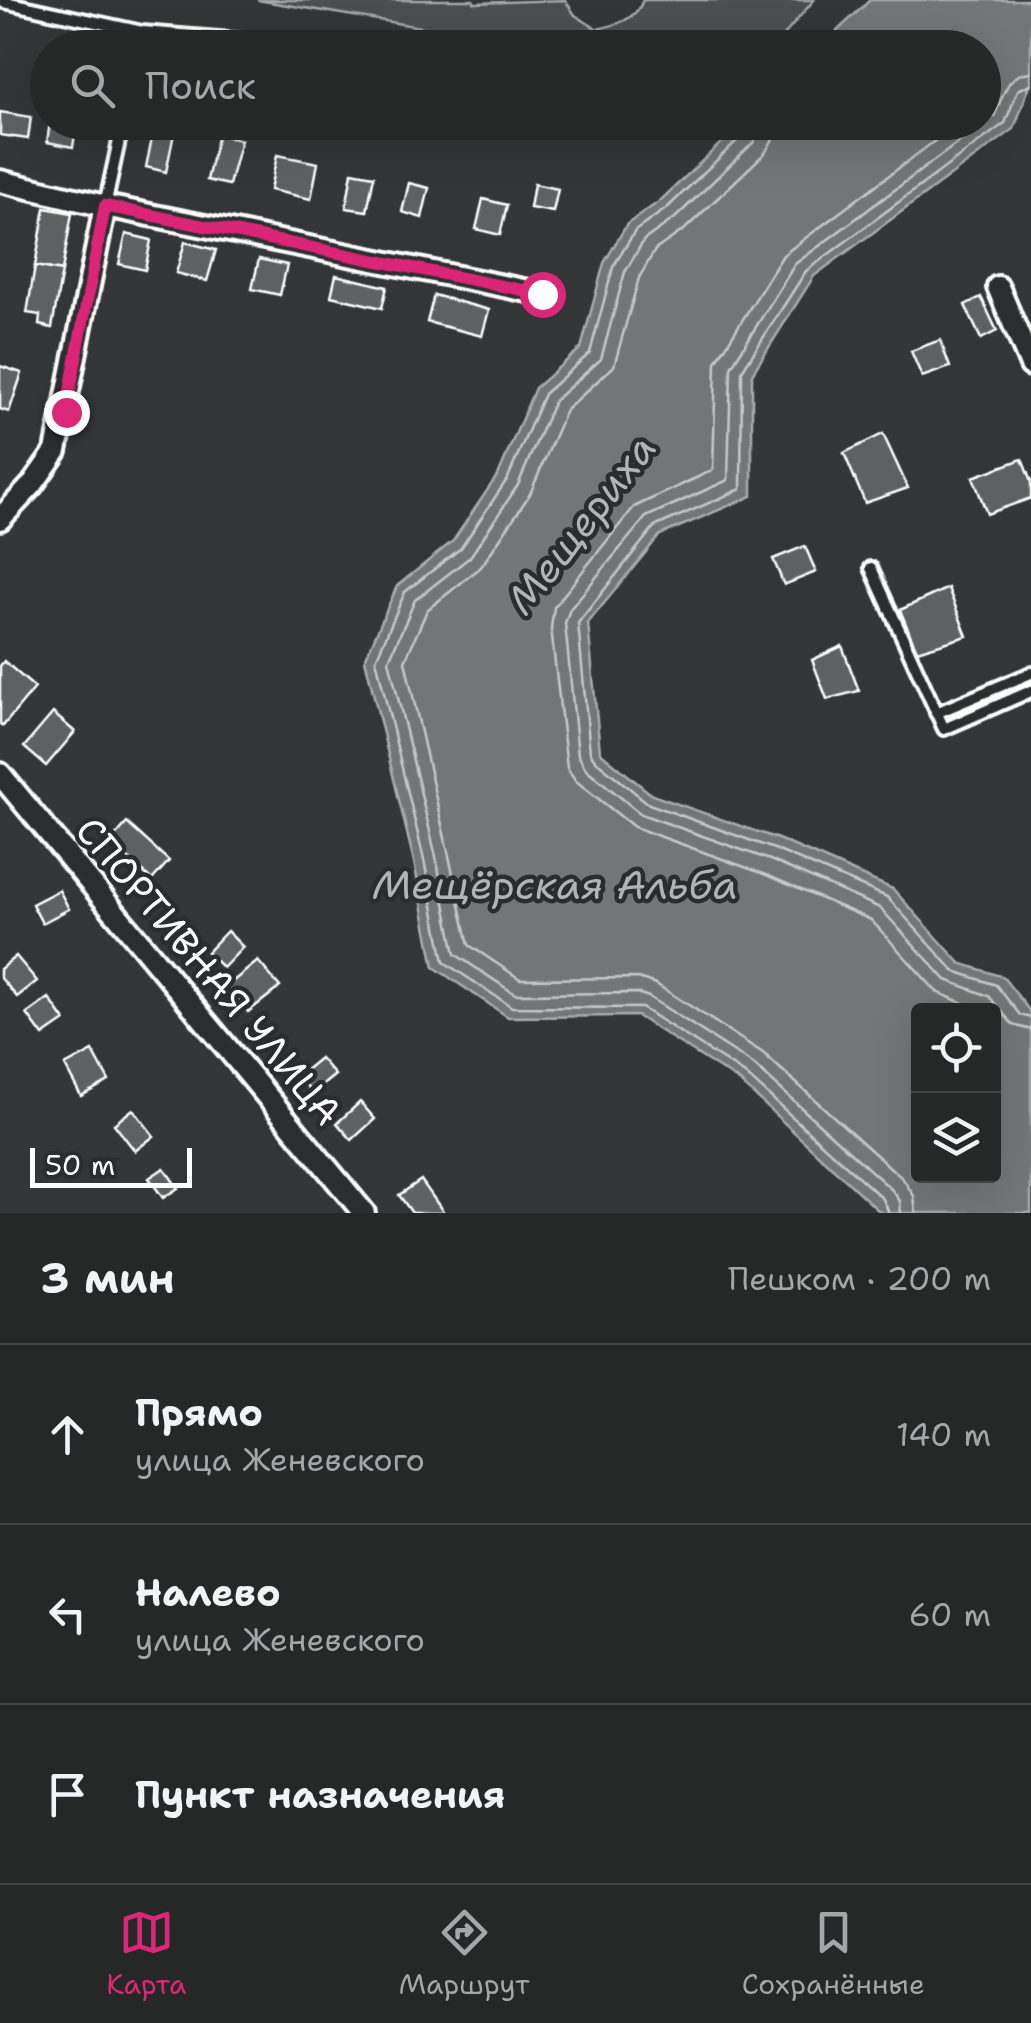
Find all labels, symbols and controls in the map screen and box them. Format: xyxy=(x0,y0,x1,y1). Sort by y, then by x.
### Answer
search box xyxy=(30,30,1001,140)
icon: search xyxy=(65,58,120,113)
text: Поиск xyxy=(145,60,256,111)
route start xyxy=(520,272,566,318)
route end xyxy=(44,390,90,436)
water label: Мещериха xyxy=(494,423,668,625)
street label: СПОРТИВНАЯ УЛИЦА xyxy=(65,806,353,1136)
water label: Мещёрская Альба xyxy=(372,858,738,912)
map controls xyxy=(911,1003,1001,1183)
button: locate xyxy=(911,1003,1001,1093)
button: layers xyxy=(911,1093,1001,1183)
scale bar xyxy=(30,1143,192,1188)
text: 50 m xyxy=(45,1146,115,1184)
text: 3 мин xyxy=(40,1250,175,1306)
text: Пешком · 200 m xyxy=(728,1257,991,1300)
text: Прямо xyxy=(135,1387,263,1438)
icon: ahead xyxy=(40,1407,95,1462)
text: 140 m xyxy=(896,1413,991,1456)
text: улица Женевского xyxy=(135,1438,425,1481)
text: Налево xyxy=(135,1567,281,1618)
icon: left xyxy=(40,1587,95,1642)
text: 60 m xyxy=(909,1593,991,1636)
text: улица Женевского xyxy=(135,1618,425,1661)
icon: arrive xyxy=(40,1767,95,1822)
text: Пункт назначения xyxy=(135,1769,505,1820)
tab: Карта xyxy=(106,1905,186,2003)
tab: Маршрут xyxy=(399,1905,529,2003)
tab: Сохранённые xyxy=(742,1905,925,2003)

